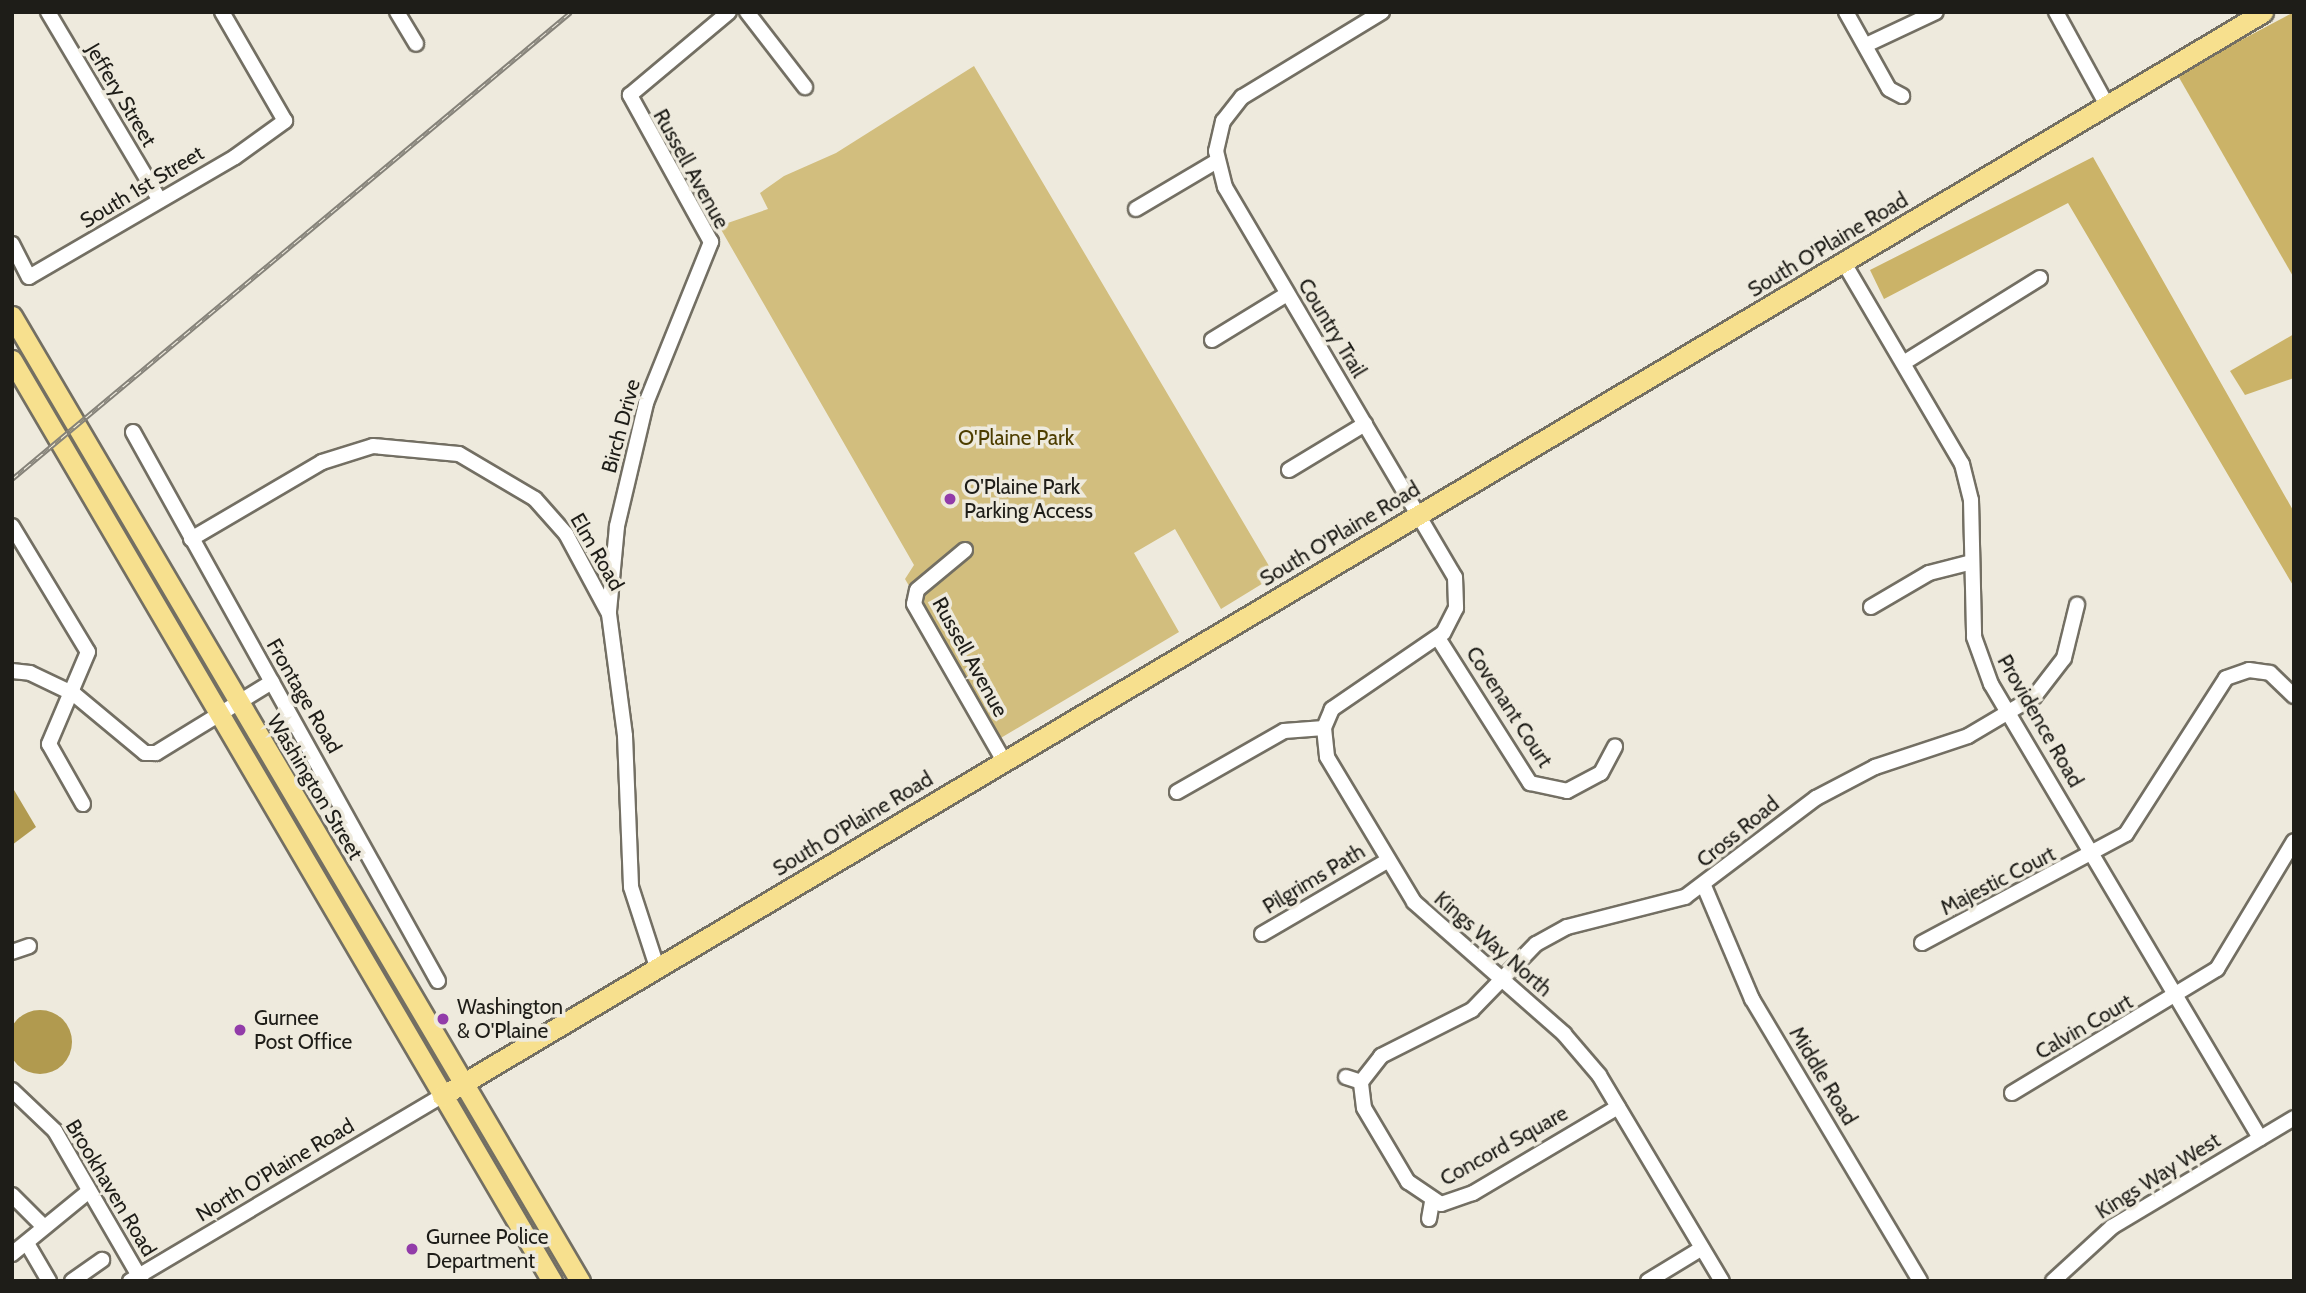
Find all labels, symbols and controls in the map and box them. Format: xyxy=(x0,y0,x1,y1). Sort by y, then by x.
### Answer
street label: Jeffery Street xyxy=(80,39,162,151)
street label: Russell Avenue xyxy=(648,105,734,233)
street label: South 1st Street xyxy=(76,140,208,234)
street label: South O'Plaine Road xyxy=(1744,187,1912,303)
street label: Country Trail xyxy=(1293,274,1371,382)
street label: Birch Drive xyxy=(596,376,646,476)
park label: O'Plaine Park xyxy=(958,425,1074,451)
place label: O'Plaine Park Parking Access xyxy=(964,474,1093,524)
street label: South O'Plaine Road xyxy=(1256,476,1424,592)
marker: O'Plaine Park Parking Access xyxy=(942,491,958,507)
street label: Elm Road xyxy=(565,509,629,595)
street label: Russell Avenue xyxy=(927,593,1013,721)
street label: Frontage Road xyxy=(261,634,347,758)
street label: Covenant Court xyxy=(1461,642,1557,772)
street label: Providence Road xyxy=(1992,650,2088,792)
street label: Washington Street xyxy=(262,710,368,864)
street label: South O'Plaine Road xyxy=(769,766,937,882)
street label: Cross Road xyxy=(1692,791,1784,873)
street label: Pilgrims Path xyxy=(1258,839,1370,919)
street label: Majestic Court xyxy=(1936,841,2060,921)
street label: Kings Way North xyxy=(1429,886,1557,1002)
street label: Calvin Court xyxy=(2031,989,2137,1065)
place label: Washington & O'Plaine xyxy=(457,994,563,1044)
place label: Gurnee Post Office xyxy=(254,1005,352,1055)
marker: Washington & O'Plaine xyxy=(435,1011,451,1027)
marker: Gurnee Post Office xyxy=(232,1022,248,1038)
street label: Middle Road xyxy=(1784,1022,1862,1130)
street label: Concord Square xyxy=(1436,1101,1572,1191)
street label: North O'Plaine Road xyxy=(191,1113,359,1227)
street label: Brookhaven Road xyxy=(60,1115,162,1261)
street label: Kings Way West xyxy=(2091,1128,2225,1224)
place label: Gurnee Police Department xyxy=(426,1224,548,1274)
marker: Gurnee Police Department xyxy=(404,1241,420,1257)

